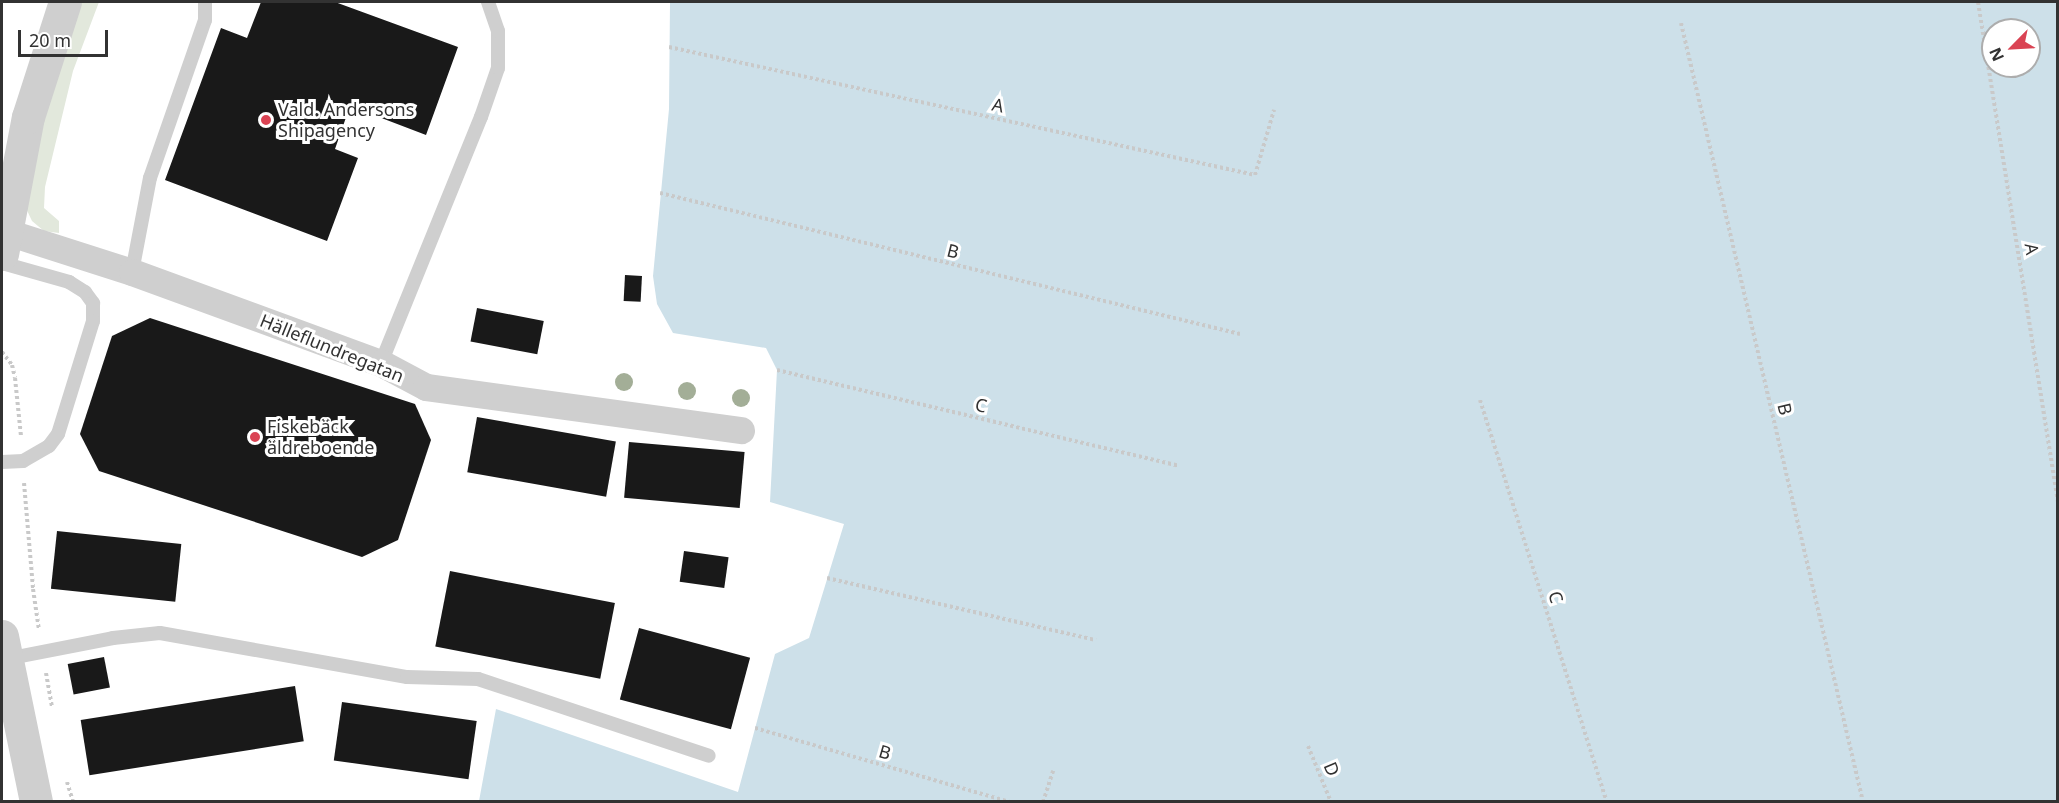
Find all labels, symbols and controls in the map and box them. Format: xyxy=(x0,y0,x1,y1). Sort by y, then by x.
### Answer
scale bar xyxy=(21,18,111,56)
north arrow xyxy=(1981,18,2041,78)
text: 20 m xyxy=(29,28,71,52)
text: N xyxy=(1984,44,2009,65)
street label: A xyxy=(990,93,1006,117)
place label: Vald. Andersons Shipagency xyxy=(278,99,414,142)
marker: Vald. Andersons Shipagency xyxy=(259,113,273,127)
street label: B xyxy=(945,239,961,263)
street label: A xyxy=(2020,242,2044,256)
street label: Hälleflundregatan xyxy=(257,309,407,387)
street label: C xyxy=(973,393,989,417)
street label: B xyxy=(1773,401,1797,417)
place label: Fiskebäck äldreboende xyxy=(267,416,374,458)
marker: Fiskebäck äldreboende xyxy=(248,430,262,444)
street label: C xyxy=(1544,588,1568,606)
street label: B xyxy=(876,740,894,764)
street label: D xyxy=(1319,759,1345,779)

